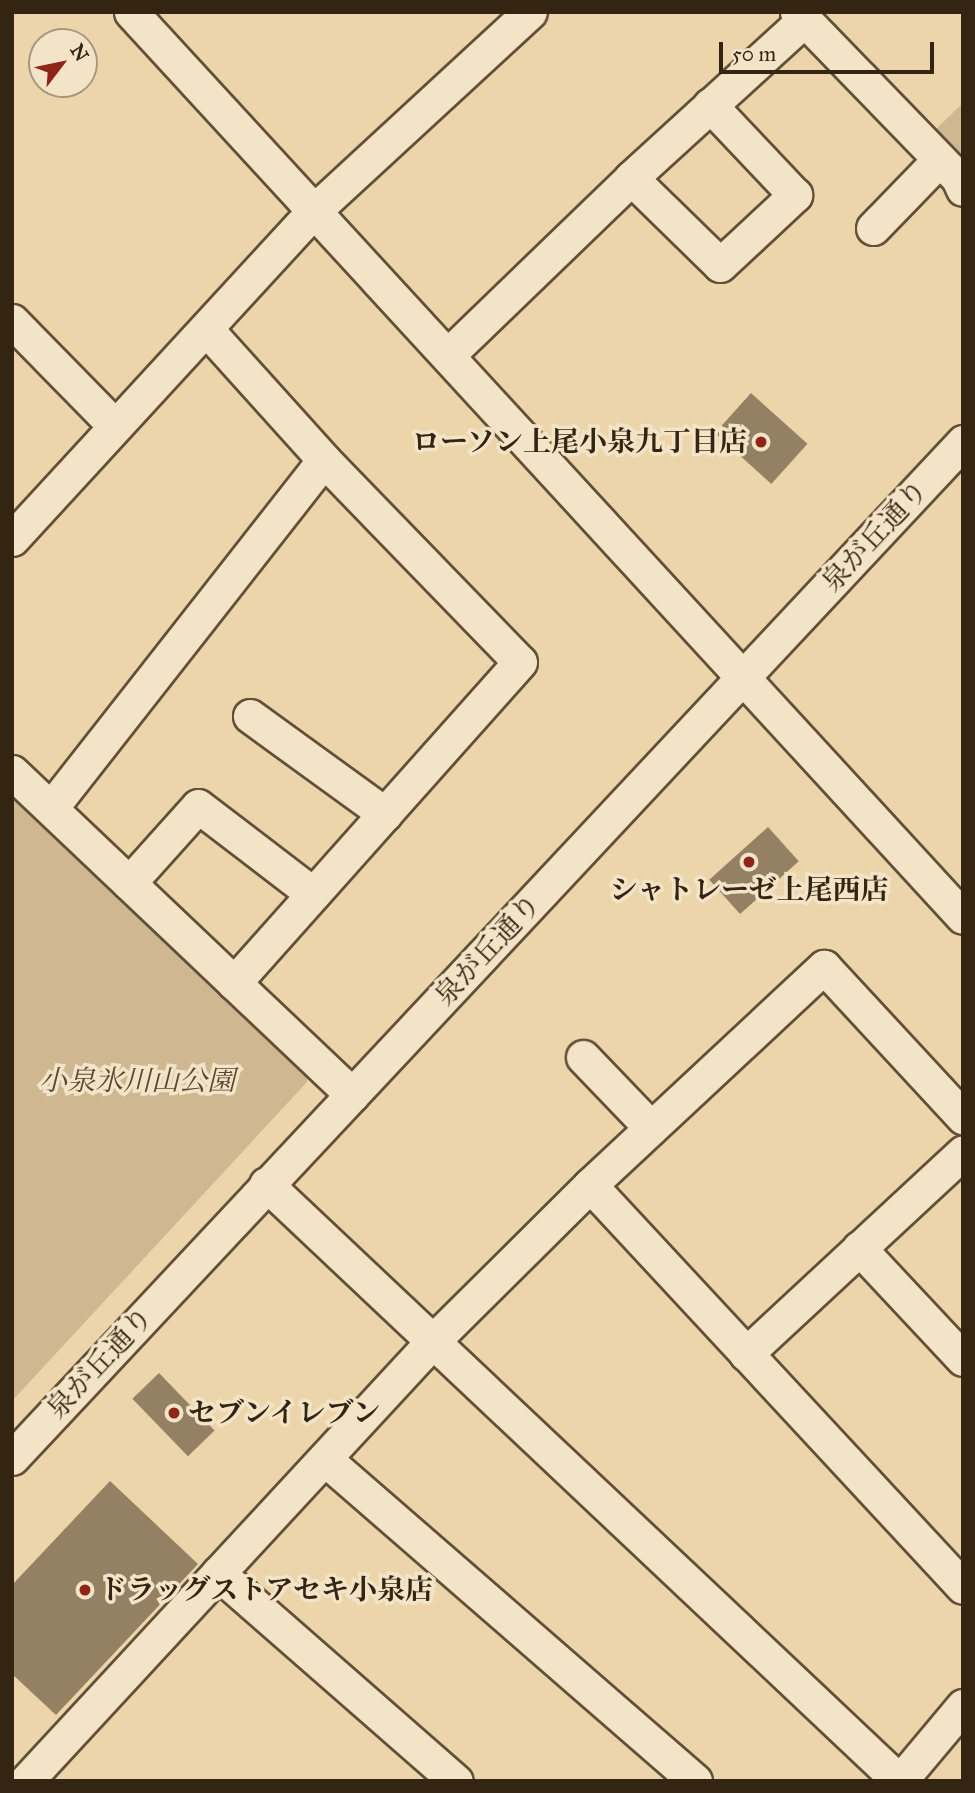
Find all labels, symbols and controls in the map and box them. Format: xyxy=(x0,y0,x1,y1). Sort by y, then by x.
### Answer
north arrow xyxy=(28,28,98,98)
scale bar xyxy=(723,28,938,72)
text: N xyxy=(66,40,94,66)
text: 50 m xyxy=(732,41,776,67)
place label: ローソン上尾小泉九丁目店 xyxy=(411,425,747,459)
marker: ローソン上尾小泉九丁目店 xyxy=(753,434,769,450)
street label: 泉が丘通り xyxy=(815,473,935,599)
marker: シャトレーゼ上尾西店 xyxy=(741,854,757,870)
place label: シャトレーゼ上尾西店 xyxy=(609,873,889,907)
street label: 泉が丘通り xyxy=(428,887,548,1013)
park label: 小泉氷川山公園 xyxy=(39,1064,235,1098)
street label: 泉が丘通り xyxy=(40,1300,160,1426)
place label: セブンイレブン xyxy=(188,1396,384,1430)
marker: セブンイレブン xyxy=(166,1405,182,1421)
place label: ドラッグストアセキ小泉店 xyxy=(99,1573,435,1607)
marker: ドラッグストアセキ小泉店 xyxy=(77,1582,93,1598)

